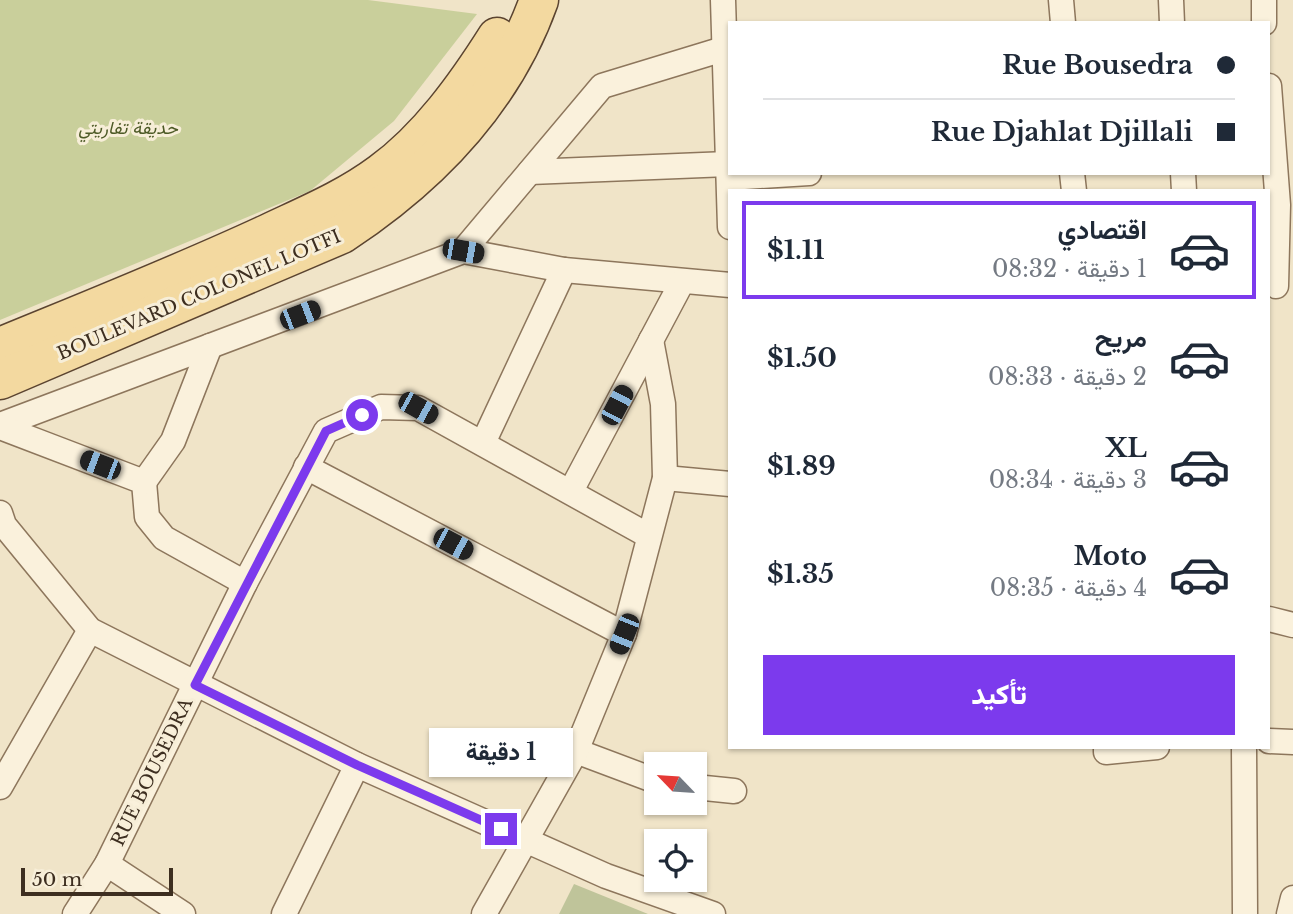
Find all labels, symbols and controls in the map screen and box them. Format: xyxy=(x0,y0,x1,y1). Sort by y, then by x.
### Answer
text: Rue Bousedra xyxy=(1002,49,1193,81)
text: Rue Djahlat Djillali xyxy=(931,116,1193,148)
park label: حديقة تفاريتي xyxy=(78,117,179,143)
text: اقتصادي xyxy=(1058,214,1147,246)
icon: car xyxy=(1168,219,1231,282)
street label: BOULEVARD COLONEL LOTFI xyxy=(54,225,344,365)
text: $1.11 xyxy=(767,234,825,266)
car xyxy=(441,237,486,265)
text: 1 دقيقة · 08:32 xyxy=(992,255,1147,283)
car xyxy=(277,298,324,332)
text: مريح xyxy=(1095,322,1147,354)
icon: car xyxy=(1168,327,1231,390)
text: $1.50 xyxy=(767,342,837,374)
text: 2 دقيقة · 08:33 xyxy=(988,363,1147,391)
car xyxy=(598,382,637,428)
car xyxy=(395,389,442,427)
route start xyxy=(346,399,378,431)
text: XL xyxy=(1105,432,1147,464)
icon: car xyxy=(1168,435,1231,498)
car xyxy=(77,448,124,482)
text: $1.89 xyxy=(767,450,836,482)
text: 3 دقيقة · 08:34 xyxy=(989,466,1147,494)
car xyxy=(430,525,477,563)
text: Moto xyxy=(1074,540,1147,572)
icon: car xyxy=(1168,543,1231,606)
text: $1.35 xyxy=(767,558,834,590)
text: 4 دقيقة · 08:35 xyxy=(990,574,1147,602)
car xyxy=(607,611,642,657)
button: تأكيد xyxy=(763,655,1235,735)
street label: RUE BOUSEDRA xyxy=(107,693,198,850)
callout: 1 دقيقة xyxy=(429,728,573,776)
text: 1 دقيقة xyxy=(466,738,536,766)
north arrow xyxy=(644,752,707,816)
map controls xyxy=(644,752,707,892)
route end xyxy=(485,813,517,845)
button: locate xyxy=(644,829,707,892)
scale bar xyxy=(21,865,173,897)
text: 50 m xyxy=(32,868,82,891)

